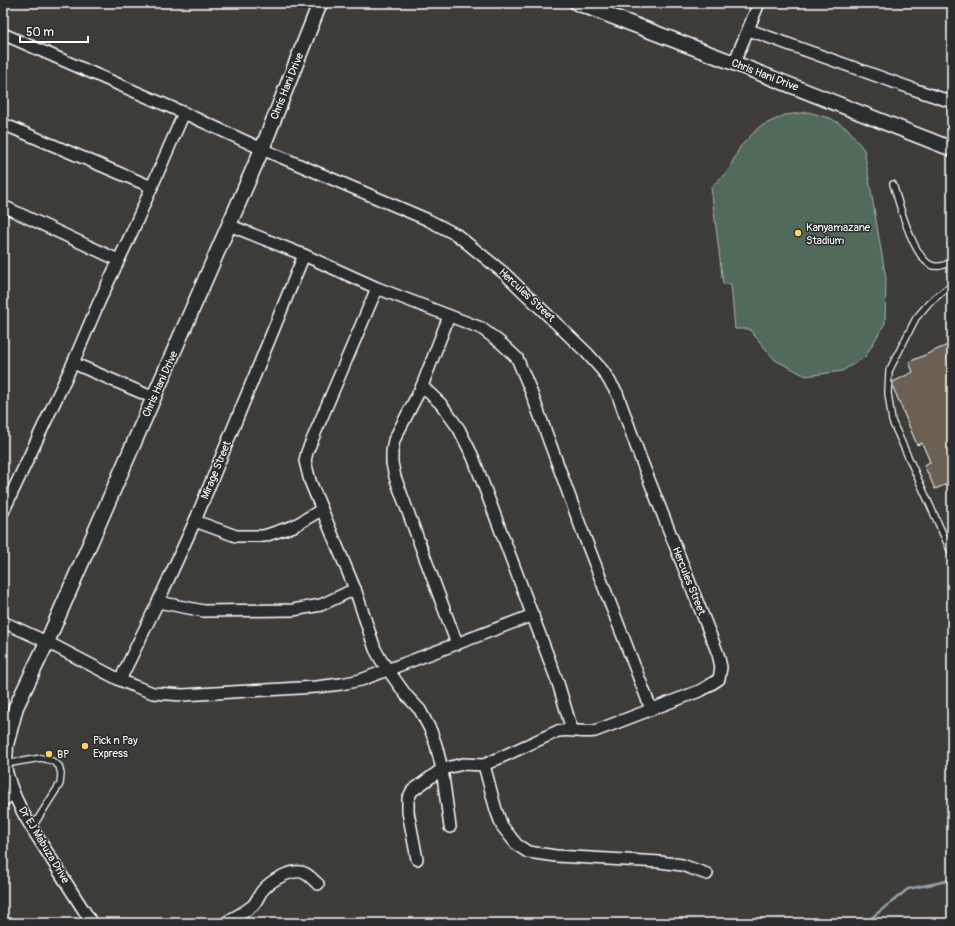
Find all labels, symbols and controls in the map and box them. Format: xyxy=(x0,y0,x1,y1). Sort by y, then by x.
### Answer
scale bar xyxy=(20,18,88,44)
text: 50 m xyxy=(26,25,54,40)
street label: Chris Hani Drive xyxy=(268,50,307,121)
street label: Chris Hani Drive xyxy=(730,56,801,94)
place label: Kanyamazane Stadium xyxy=(806,221,871,247)
marker: Kanyamazane Stadium xyxy=(793,228,803,238)
street label: Hercules Street xyxy=(496,266,558,325)
street label: Chris Hani Drive xyxy=(140,348,181,419)
street label: Mirage Street xyxy=(198,438,234,501)
street label: Hercules Street xyxy=(669,545,709,617)
place label: Pick n Pay Express xyxy=(93,734,138,760)
marker: Pick n Pay Express xyxy=(80,741,90,751)
place label: BP xyxy=(57,748,69,761)
marker: BP xyxy=(44,749,54,759)
street label: Dr EJ Mabuza Drive xyxy=(16,804,72,886)

